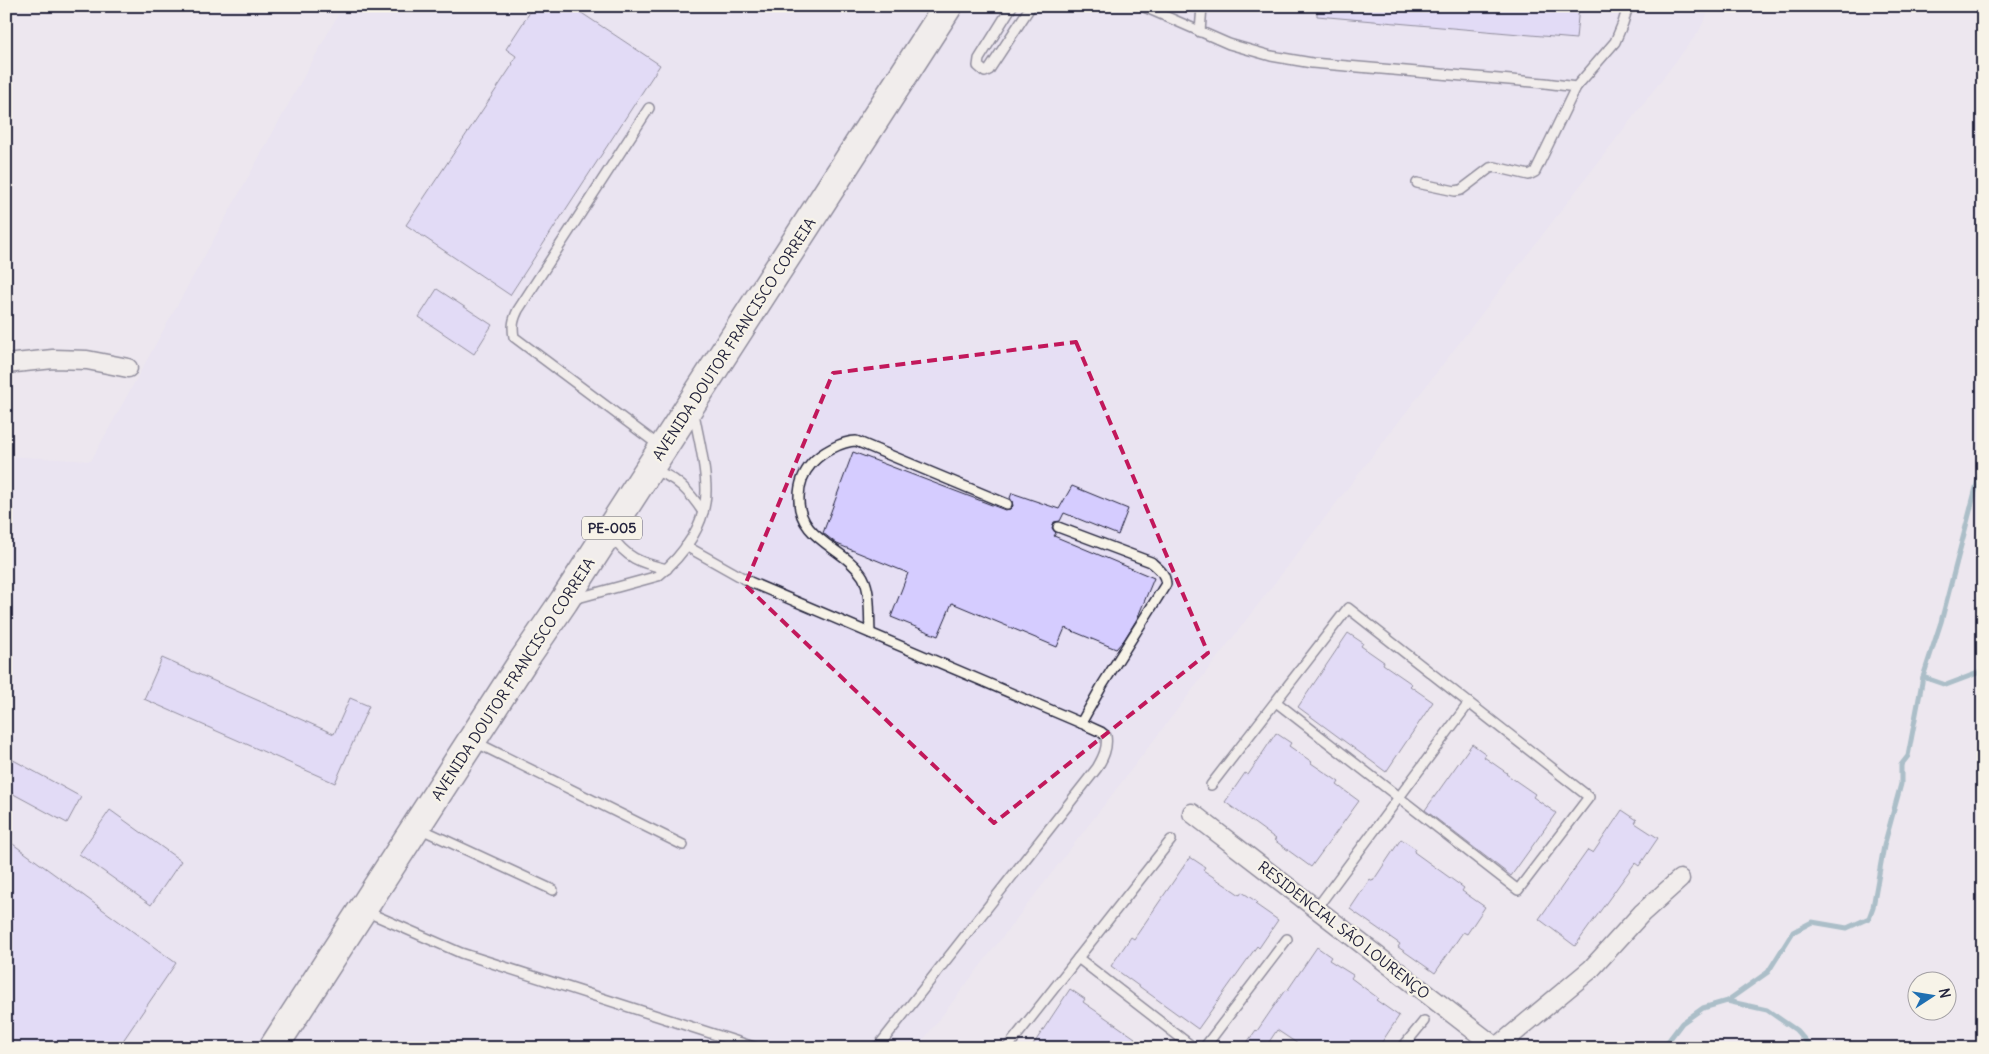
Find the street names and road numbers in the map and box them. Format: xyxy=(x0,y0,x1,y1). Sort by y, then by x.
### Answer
street label: AVENIDA DOUTOR FRANCISCO CORREIA xyxy=(648,214,820,464)
road number: PE-005 xyxy=(582,516,642,540)
street label: AVENIDA DOUTOR FRANCISCO CORREIA xyxy=(427,554,599,804)
street label: RESIDENCIAL SÃO LOURENÇO xyxy=(1254,857,1434,1003)

